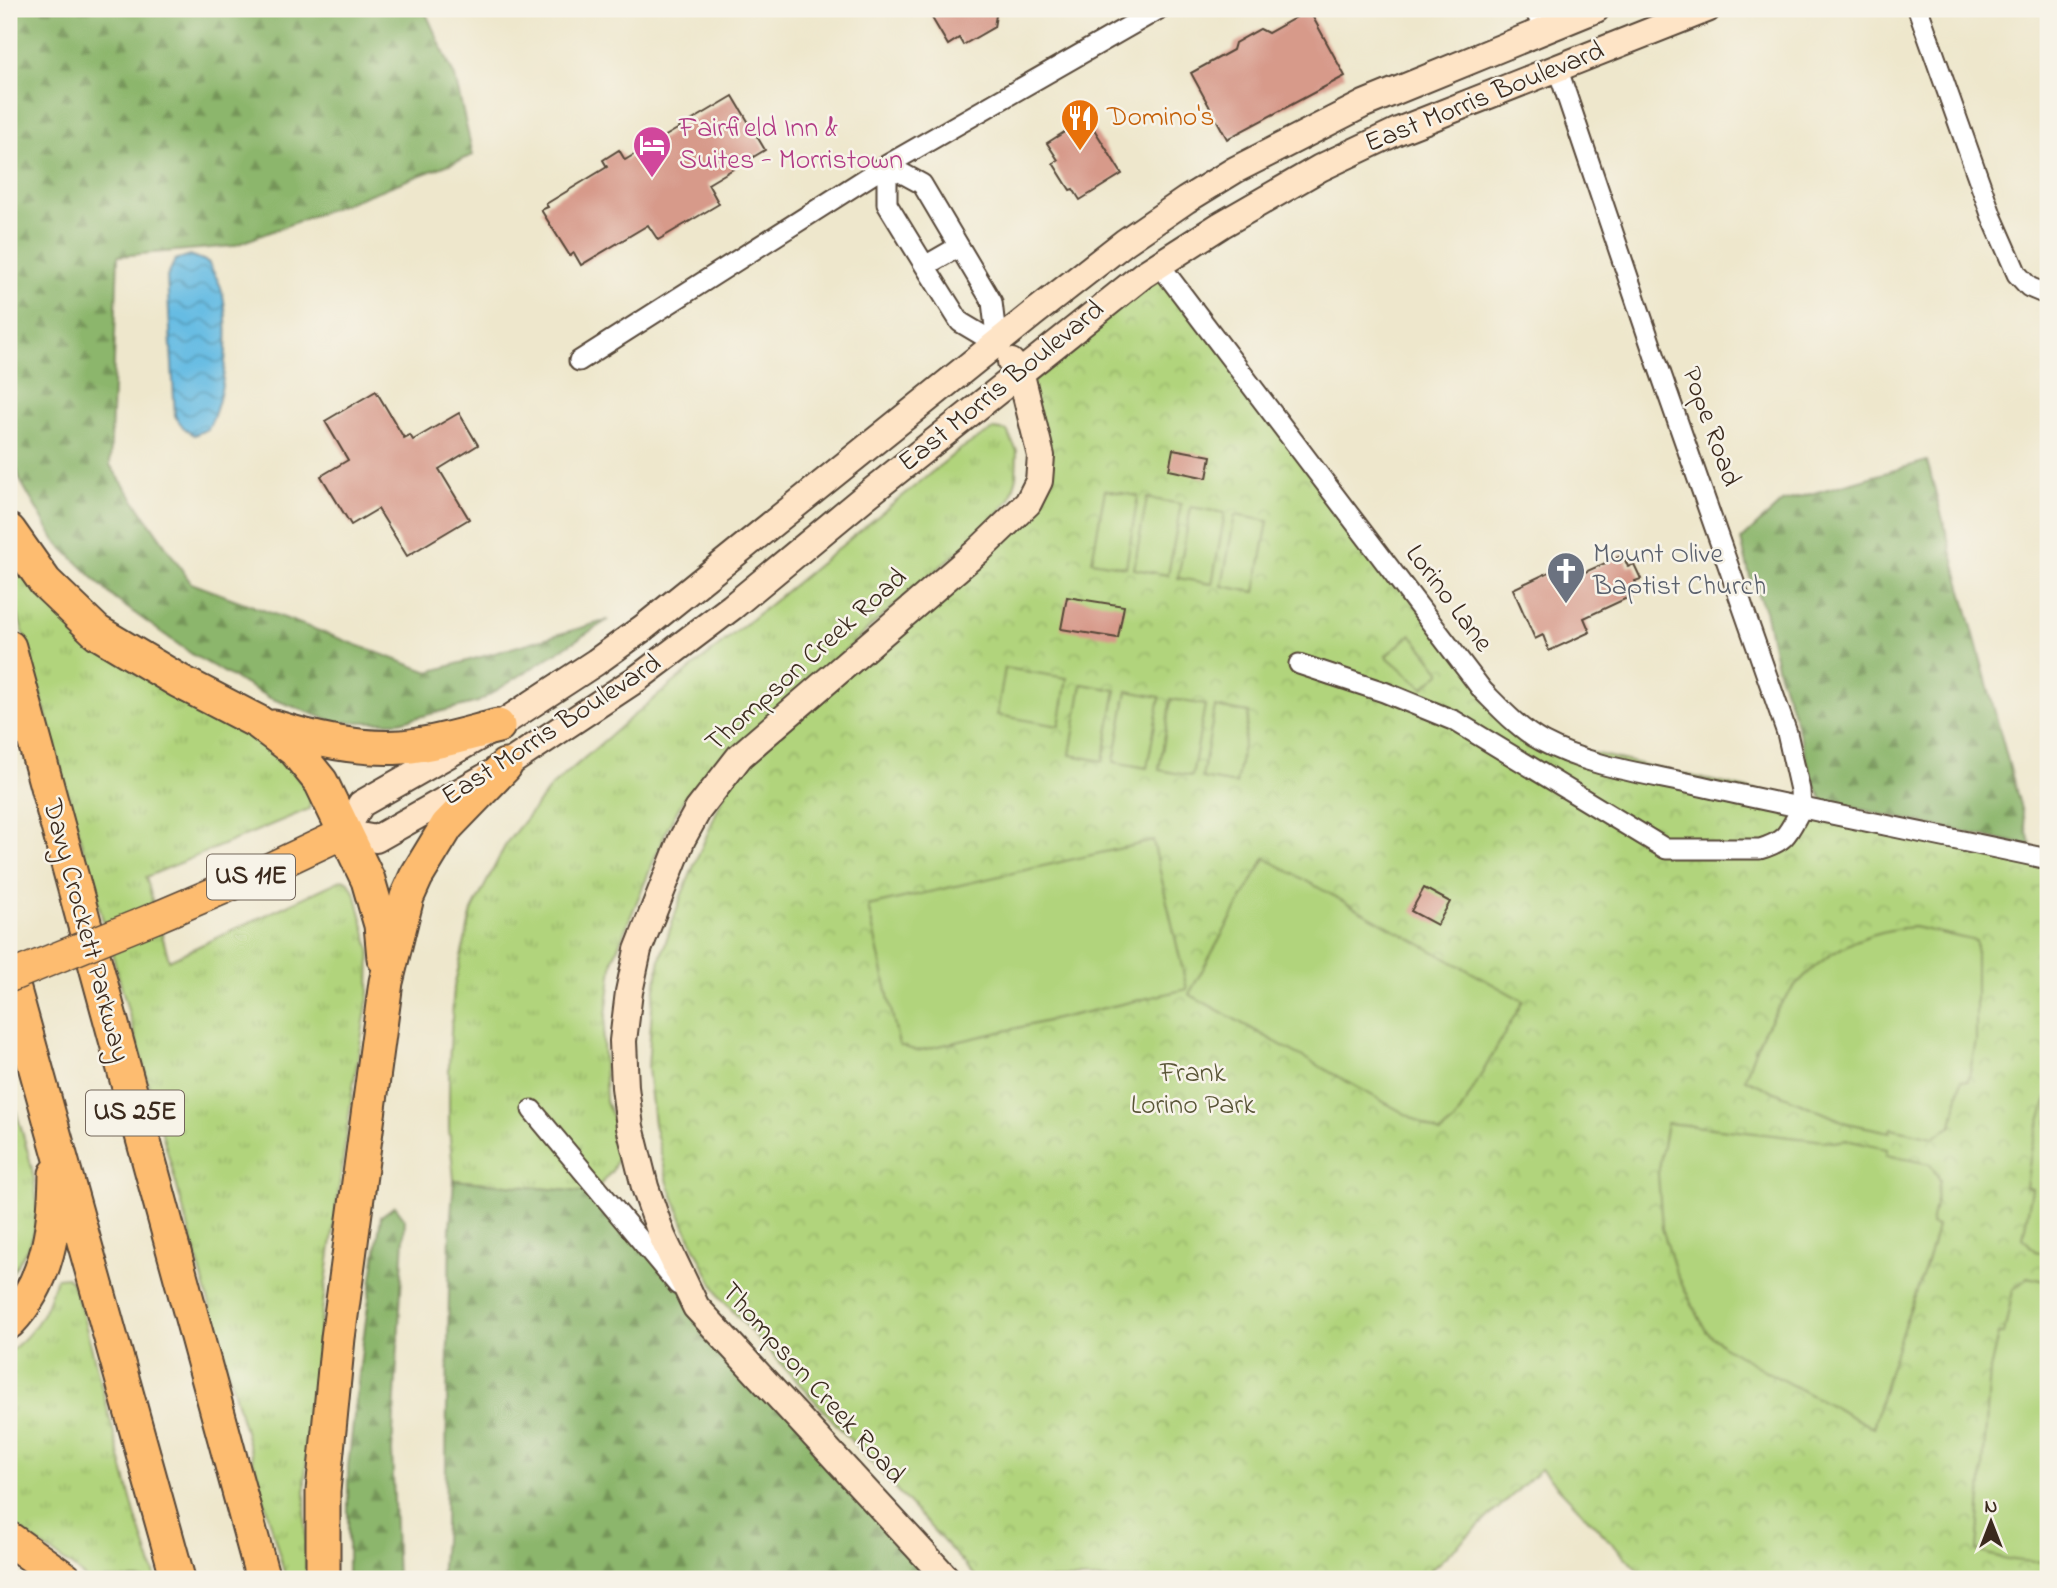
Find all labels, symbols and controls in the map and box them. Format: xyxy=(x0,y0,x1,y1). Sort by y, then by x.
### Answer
street label: East Morris Boulevard xyxy=(1359,31,1611,165)
restaurant icon: Domino's xyxy=(1059,97,1101,152)
place label: Domino's xyxy=(1106,98,1214,139)
place label: Fairfield Inn & Suites - Morristown xyxy=(678,109,903,182)
hotel icon: Fairfield Inn & Suites - Morristown xyxy=(631,124,673,179)
street label: East Morris Boulevard xyxy=(890,291,1114,483)
street label: Pope Road xyxy=(1669,361,1751,493)
place label: Mount Olive Baptist Church xyxy=(1592,535,1766,608)
street label: Lorino Lane xyxy=(1394,536,1503,662)
church icon: Mount Olive Baptist Church xyxy=(1545,550,1587,605)
street label: Thompson Creek Road xyxy=(697,559,917,763)
street label: East Morris Boulevard xyxy=(434,644,670,818)
street label: Davy Crockett Parkway xyxy=(30,794,140,1067)
road number: US 11E xyxy=(207,855,295,900)
park label: Frank Lorino Park xyxy=(1131,1054,1256,1127)
road number: US 25E xyxy=(86,1090,184,1136)
street label: Thompson Creek Road xyxy=(710,1274,914,1494)
north arrow xyxy=(1955,1486,2025,1556)
text: N xyxy=(1985,1494,1998,1521)

